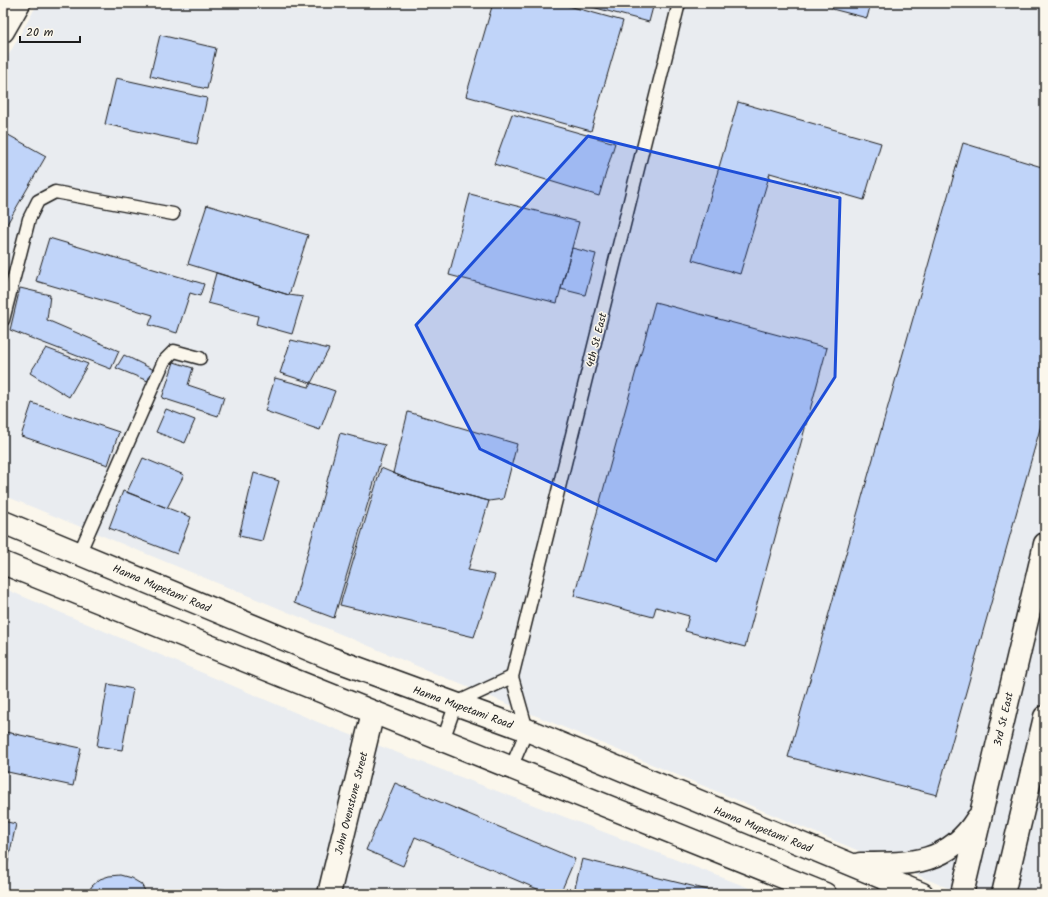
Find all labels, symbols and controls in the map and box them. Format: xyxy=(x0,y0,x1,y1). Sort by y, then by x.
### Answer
scale bar xyxy=(20,18,80,44)
text: 20 m xyxy=(26,23,54,42)
street label: 4th St East xyxy=(582,310,613,369)
street label: Hanna Mupetami Road xyxy=(110,560,214,618)
street label: Hanna Mupetami Road xyxy=(410,681,516,735)
street label: 3rd St East xyxy=(989,690,1019,748)
street label: John Ovenstone Street xyxy=(330,749,374,857)
street label: Hanna Mupetami Road xyxy=(710,802,815,858)

